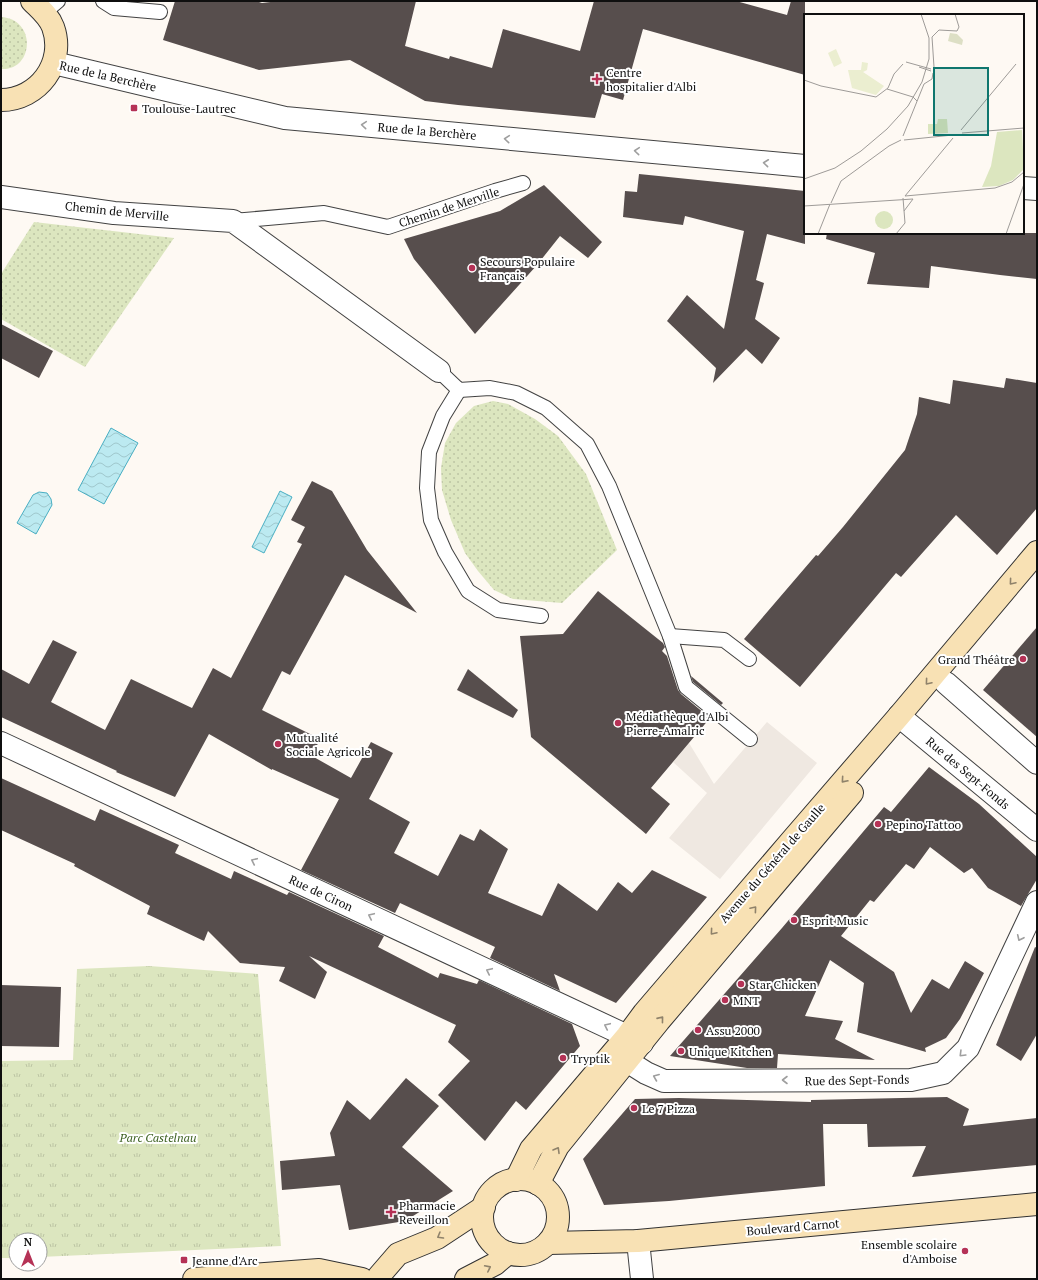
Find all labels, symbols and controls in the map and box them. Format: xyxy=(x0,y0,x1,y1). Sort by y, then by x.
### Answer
inset map xyxy=(804,14,1024,234)
street label: Rue de la Berchère xyxy=(58,58,158,94)
place label: Centre hospitalier d'Albi xyxy=(606,65,697,94)
marker: Centre hospitalier d'Albi xyxy=(591,73,603,85)
place label: Toulouse-Lautrec xyxy=(142,101,236,116)
marker: Toulouse-Lautrec xyxy=(129,103,139,113)
street label: Rue de la Berchère xyxy=(377,119,477,143)
one-way arrow xyxy=(361,121,367,130)
one-way arrow xyxy=(504,135,510,144)
one-way arrow xyxy=(634,146,640,155)
one-way arrow xyxy=(763,158,769,167)
street label: Chemin de Merville xyxy=(397,184,501,230)
street label: Chemin de Merville xyxy=(64,198,170,224)
place label: Secours Populaire Français xyxy=(480,254,575,283)
marker: Secours Populaire Français xyxy=(467,263,477,273)
one-way arrow xyxy=(1009,578,1016,585)
place label: Grand Théâtre xyxy=(938,652,1015,667)
marker: Grand Théâtre xyxy=(1018,654,1028,664)
one-way arrow xyxy=(926,677,933,684)
place label: Médiathèque d'Albi Pierre-Amalric xyxy=(626,709,729,738)
marker: Médiathèque d'Albi Pierre-Amalric xyxy=(613,718,623,728)
place label: Mutualité Sociale Agricole xyxy=(286,730,371,759)
street label: Rue des Sept-Fonds xyxy=(923,734,1013,812)
marker: Mutualité Sociale Agricole xyxy=(273,739,283,749)
one-way arrow xyxy=(841,776,848,783)
street label: Avenue du Général de Gaulle xyxy=(716,800,828,926)
place label: Pepino Tattoo xyxy=(886,817,962,832)
marker: Pepino Tattoo xyxy=(873,819,883,829)
one-way arrow xyxy=(250,858,258,866)
street label: Rue de Ciron xyxy=(287,872,355,914)
one-way arrow xyxy=(749,907,756,914)
one-way arrow xyxy=(368,913,376,921)
place label: Esprit Music xyxy=(802,913,869,928)
marker: Esprit Music xyxy=(789,915,799,925)
one-way arrow xyxy=(710,927,718,935)
one-way arrow xyxy=(1017,933,1025,941)
one-way arrow xyxy=(486,968,493,976)
place label: Star Chicken xyxy=(749,977,817,992)
marker: Star Chicken xyxy=(736,979,746,989)
place label: MNT xyxy=(733,993,760,1008)
marker: MNT xyxy=(720,995,730,1005)
one-way arrow xyxy=(656,1017,663,1024)
one-way arrow xyxy=(603,1023,611,1031)
place label: Assu 2000 xyxy=(706,1023,760,1038)
marker: Assu 2000 xyxy=(693,1025,703,1035)
place label: Unique Kitchen xyxy=(689,1044,772,1059)
marker: Unique Kitchen xyxy=(676,1046,686,1056)
one-way arrow xyxy=(959,1049,967,1056)
place label: Tryptik xyxy=(571,1051,611,1066)
marker: Tryptik xyxy=(558,1053,568,1063)
street label: Rue des Sept-Fonds xyxy=(805,1072,909,1088)
one-way arrow xyxy=(652,1074,660,1082)
one-way arrow xyxy=(782,1076,788,1084)
place label: Le 7 Pizza xyxy=(642,1101,695,1116)
marker: Le 7 Pizza xyxy=(629,1103,639,1113)
park label: Parc Castelnau xyxy=(119,1130,196,1145)
one-way arrow xyxy=(552,1147,559,1154)
place label: Pharmacie Reveillon xyxy=(399,1198,456,1227)
marker: Pharmacie Reveillon xyxy=(386,1207,396,1217)
street label: Boulevard Carnot xyxy=(746,1215,841,1239)
one-way arrow xyxy=(437,1231,444,1238)
north arrow xyxy=(8,1232,48,1272)
text: N xyxy=(24,1235,33,1249)
place label: Ensemble scolaire d'Amboise xyxy=(861,1237,957,1266)
marker: Ensemble scolaire d'Amboise xyxy=(960,1246,970,1256)
place label: Jeanne d'Arc xyxy=(192,1253,258,1268)
marker: Jeanne d'Arc xyxy=(179,1255,189,1265)
one-way arrow xyxy=(484,1265,491,1272)

